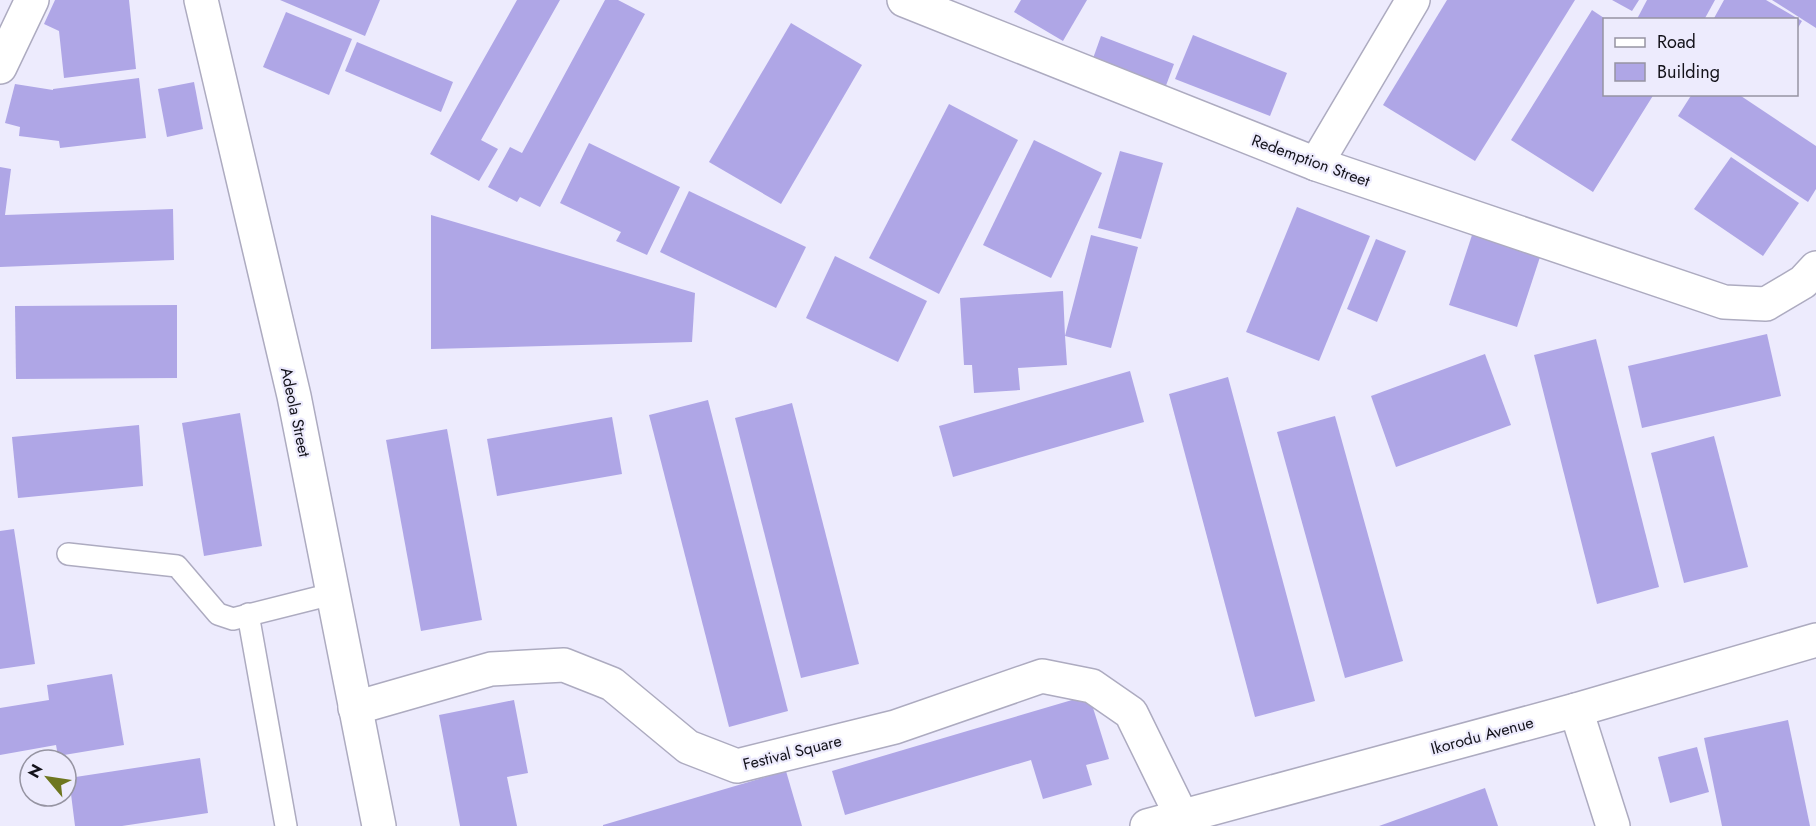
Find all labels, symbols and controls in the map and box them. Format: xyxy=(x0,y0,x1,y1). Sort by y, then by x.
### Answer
legend xyxy=(1603,18,1798,96)
text: Road xyxy=(1657,29,1696,55)
text: Building xyxy=(1657,59,1720,85)
street label: Redemption Street xyxy=(1249,128,1373,193)
street label: Adeola Street xyxy=(275,365,316,459)
street label: Ikorodu Avenue xyxy=(1428,711,1536,760)
street label: Festival Square xyxy=(740,729,844,776)
north arrow xyxy=(18,748,78,808)
text: N xyxy=(22,760,48,782)

